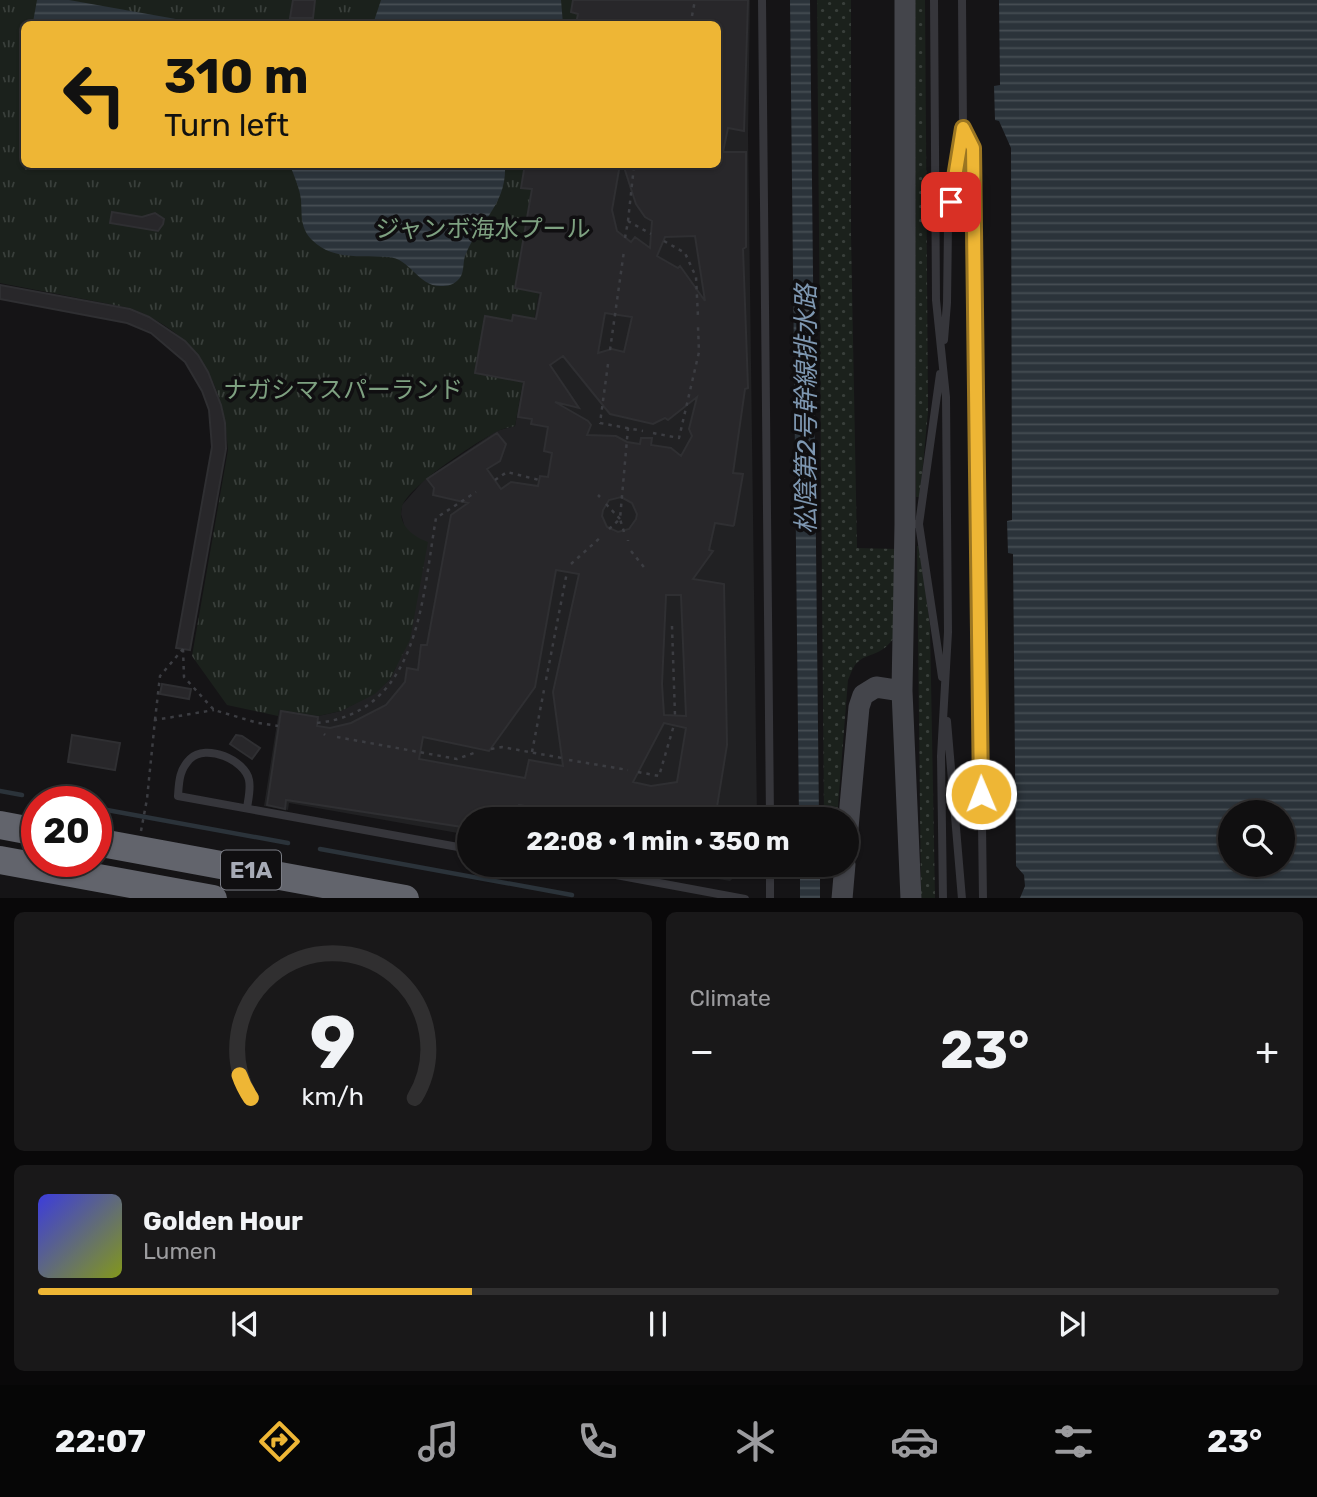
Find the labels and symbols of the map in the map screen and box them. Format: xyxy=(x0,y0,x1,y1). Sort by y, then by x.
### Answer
pin xyxy=(921,172,981,232)
park label: ジャンボ海水プール xyxy=(376,215,590,243)
water label: 松陰第2号幹線排水路 xyxy=(791,282,822,534)
park label: ナガシマスパーランド xyxy=(223,376,463,404)
position arrow xyxy=(944,757,1018,831)
speed limit sign: 20 xyxy=(21,786,112,877)
road number: E1A xyxy=(221,850,281,890)

